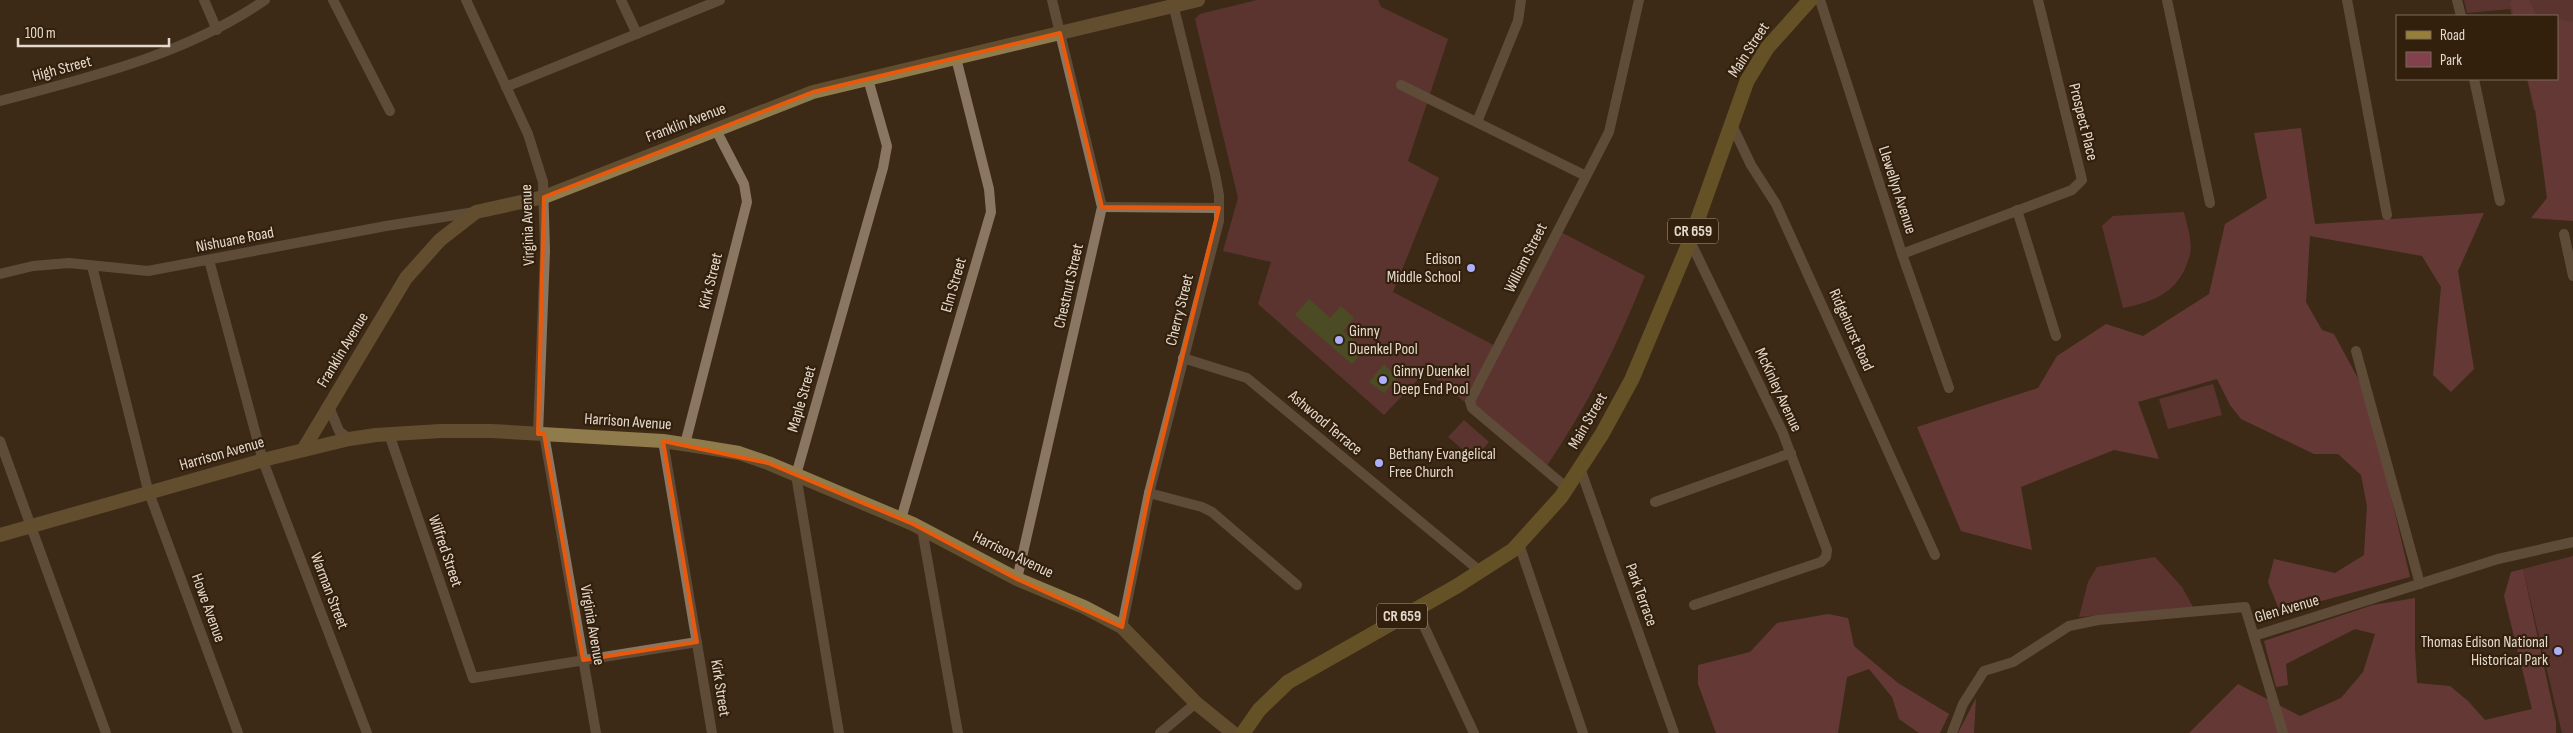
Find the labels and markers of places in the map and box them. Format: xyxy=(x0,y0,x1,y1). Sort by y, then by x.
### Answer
place label: Edison Middle School xyxy=(1387,250,1461,287)
marker: Edison Middle School xyxy=(1465,262,1477,274)
place label: Ginny Duenkel Pool xyxy=(1349,322,1418,359)
marker: Ginny Duenkel Pool xyxy=(1333,334,1345,346)
place label: Ginny Duenkel Deep End Pool xyxy=(1393,362,1469,399)
marker: Ginny Duenkel Deep End Pool xyxy=(1377,374,1389,386)
place label: Bethany Evangelical Free Church xyxy=(1389,445,1496,482)
marker: Bethany Evangelical Free Church xyxy=(1373,457,1385,469)
place label: Thomas Edison National Historical Park xyxy=(2421,633,2548,670)
marker: Thomas Edison National Historical Park xyxy=(2552,645,2564,657)

